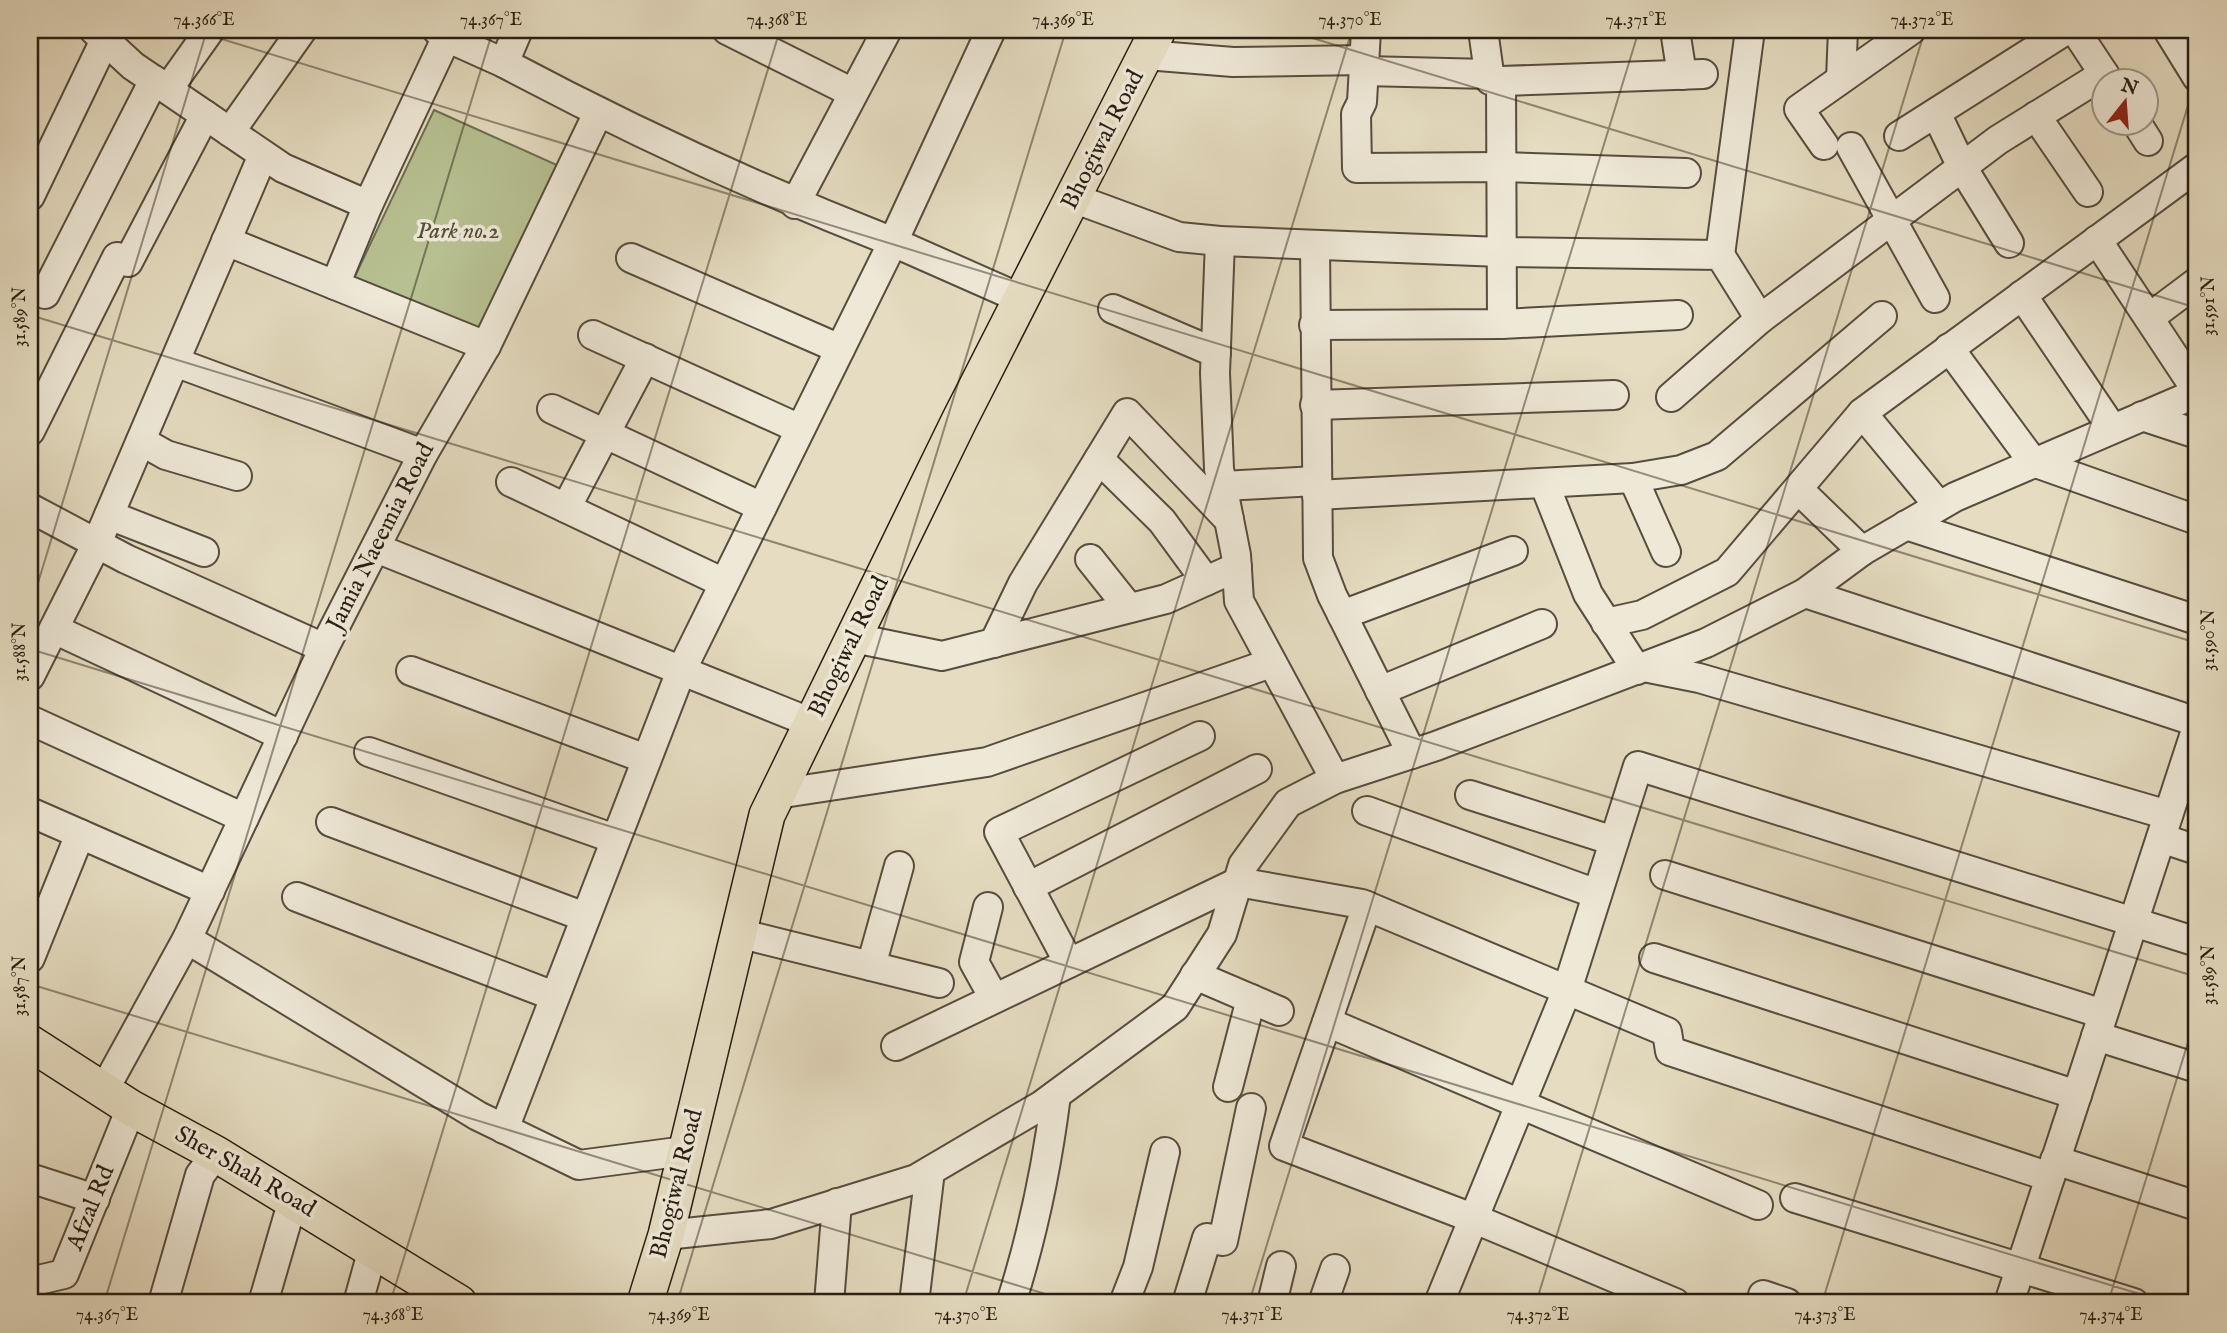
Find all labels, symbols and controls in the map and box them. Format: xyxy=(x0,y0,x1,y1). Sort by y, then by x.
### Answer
text: 74.366°E xyxy=(173,9,235,32)
text: 74.367°E xyxy=(460,9,522,32)
text: 74.368°E xyxy=(746,9,808,32)
text: 74.369°E xyxy=(1032,9,1094,32)
text: 74.370°E xyxy=(1318,9,1382,32)
text: 74.371°E xyxy=(1605,9,1667,32)
text: 74.372°E xyxy=(1890,9,1954,32)
street label: Bhogiwal Road xyxy=(1054,65,1152,215)
north arrow xyxy=(2090,66,2160,136)
text: N xyxy=(2117,73,2141,102)
park label: Park no.2 xyxy=(417,216,499,247)
text: 31.591°N xyxy=(2198,276,2221,336)
text: 31.589°N xyxy=(9,287,32,347)
street label: Jamia Naeemia Road xyxy=(319,437,442,639)
street label: Bhogiwal Road xyxy=(802,571,897,723)
text: 31.590°N xyxy=(2198,609,2221,671)
text: 31.588°N xyxy=(9,622,32,682)
text: 31.589°N xyxy=(2198,945,2221,1005)
text: 31.587°N xyxy=(9,955,32,1016)
street label: Bhogiwal Road xyxy=(643,1106,711,1262)
street label: Sher Shah Road xyxy=(169,1119,321,1225)
street label: Afzal Rd xyxy=(60,1161,122,1256)
text: 74.367°E xyxy=(76,1304,138,1327)
text: 74.368°E xyxy=(362,1304,424,1327)
text: 74.369°E xyxy=(648,1304,710,1327)
text: 74.370°E xyxy=(934,1304,998,1327)
text: 74.371°E xyxy=(1221,1304,1283,1327)
text: 74.372°E xyxy=(1506,1304,1570,1327)
text: 74.373°E xyxy=(1794,1304,1856,1327)
text: 74.374°E xyxy=(2079,1304,2143,1327)

